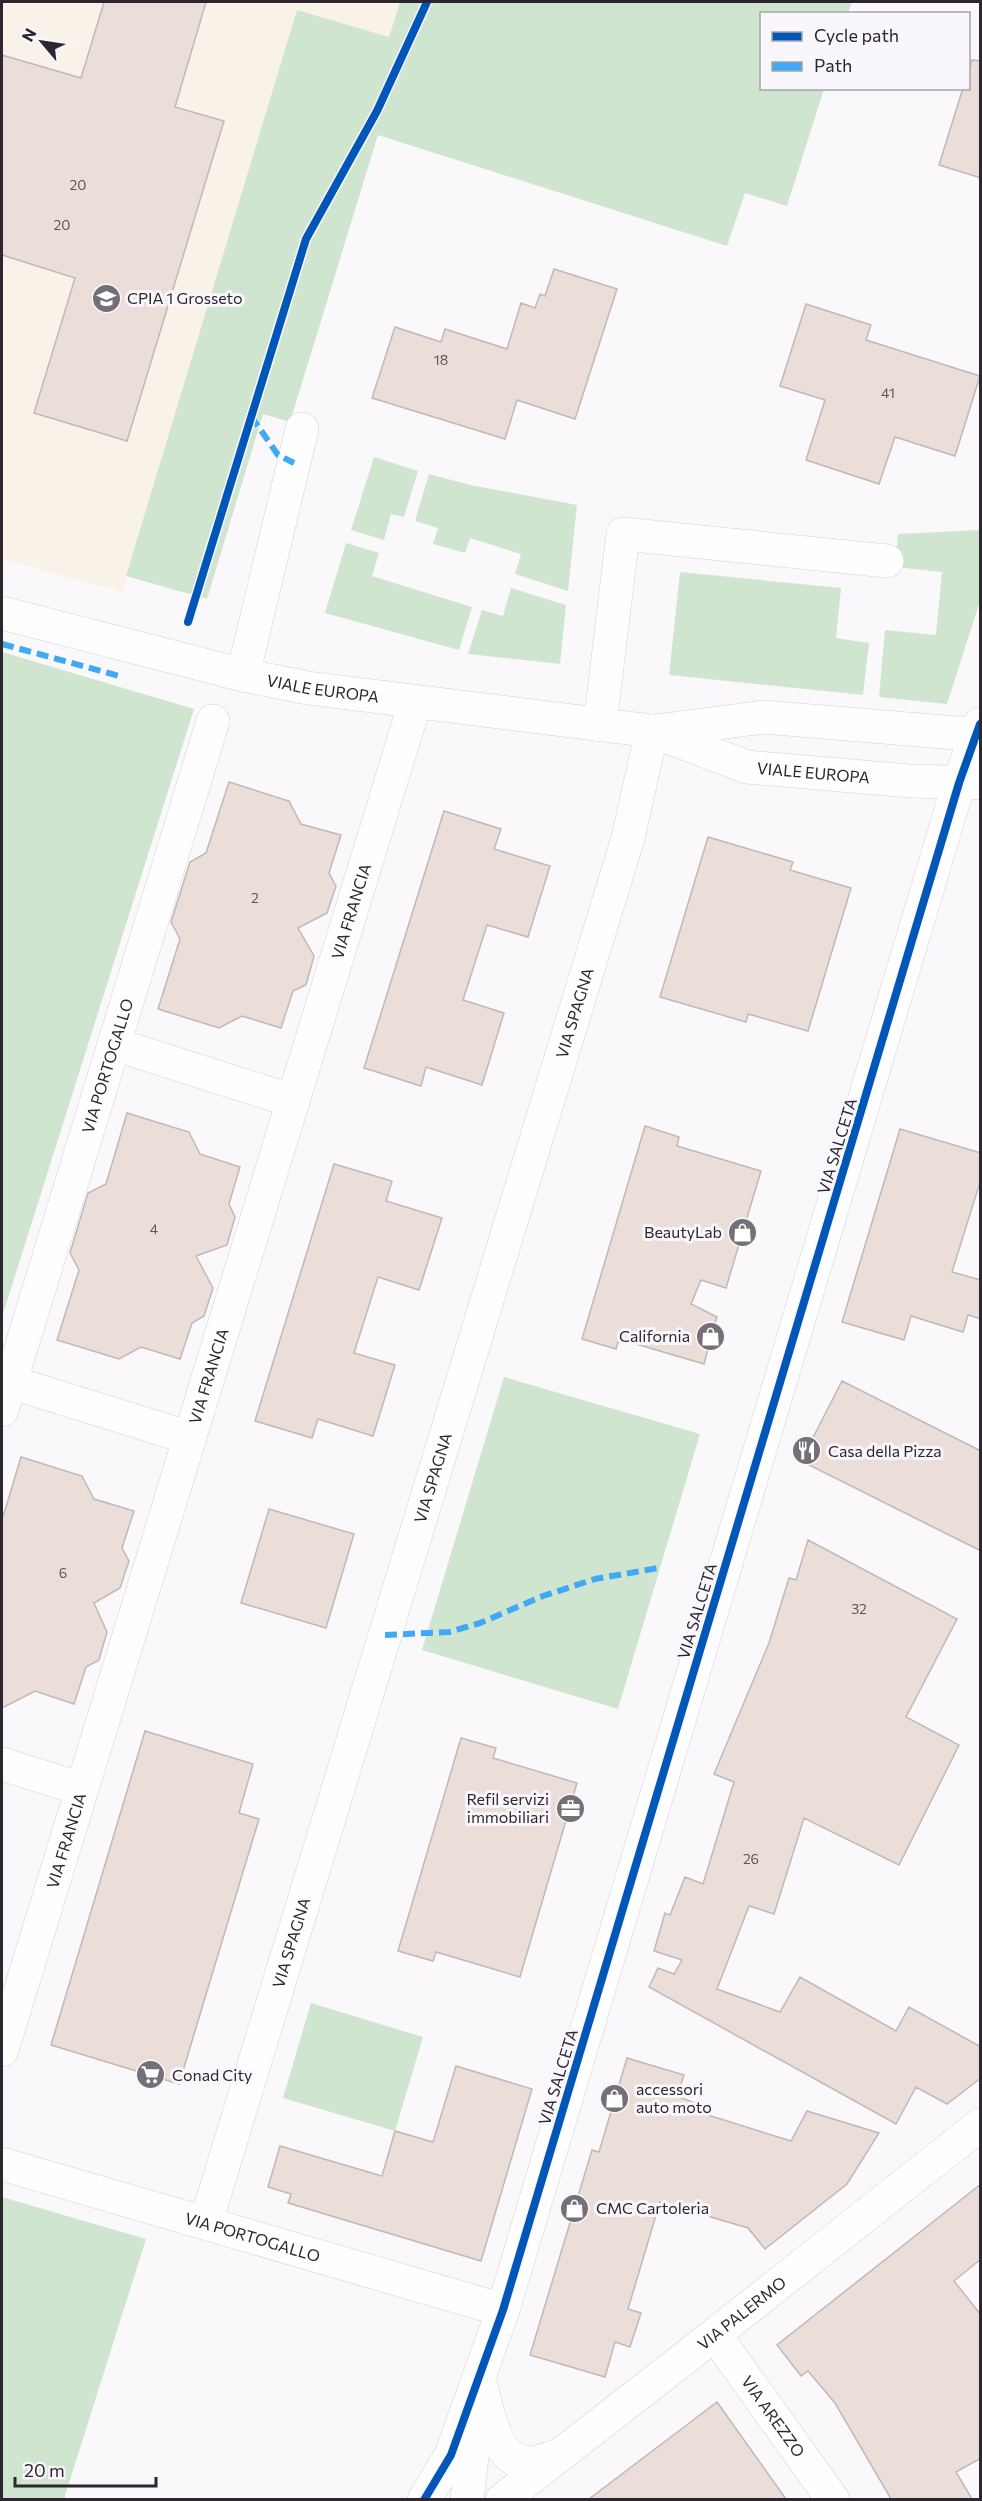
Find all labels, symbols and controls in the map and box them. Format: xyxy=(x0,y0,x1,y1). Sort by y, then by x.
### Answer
north arrow xyxy=(12,12,72,72)
legend xyxy=(760,12,970,90)
text: Cycle path xyxy=(814,24,899,46)
text: N xyxy=(17,25,40,44)
text: Path xyxy=(814,54,852,76)
house number: 20 xyxy=(70,176,86,193)
house number: 20 xyxy=(54,216,70,233)
school or university icon: CPIA 1 Grosseto xyxy=(90,282,122,314)
place label: CPIA 1 Grosseto xyxy=(127,288,243,307)
house number: 18 xyxy=(434,351,448,368)
house number: 41 xyxy=(881,384,895,401)
street label: VIALE EUROPA xyxy=(265,670,380,706)
street label: VIALE EUROPA xyxy=(756,758,871,787)
street label: VIA FRANCIA xyxy=(327,861,374,961)
house number: 2 xyxy=(251,889,259,906)
street label: VIA SPAGNA xyxy=(551,965,597,1060)
street label: VIA PORTOGALLO xyxy=(77,996,136,1135)
street label: VIA SALCETA xyxy=(813,1096,860,1196)
shop icon: BeautyLab xyxy=(727,1216,759,1248)
house number: 4 xyxy=(150,1220,159,1237)
place label: BeautyLab xyxy=(644,1222,722,1241)
shop icon: California xyxy=(695,1320,727,1352)
street label: VIA FRANCIA xyxy=(185,1326,232,1426)
place label: California xyxy=(619,1326,690,1345)
street label: VIA SPAGNA xyxy=(410,1430,455,1525)
restaurant icon: Casa della Pizza xyxy=(791,1435,823,1467)
place label: Casa della Pizza xyxy=(828,1441,942,1460)
street label: VIA SALCETA xyxy=(673,1561,720,1661)
house number: 6 xyxy=(59,1564,67,1581)
house number: 32 xyxy=(851,1600,867,1617)
place label: Refil servizi immobiliari xyxy=(466,1789,549,1826)
street label: VIA FRANCIA xyxy=(42,1790,89,1891)
office icon: Refil servizi immobiliari xyxy=(554,1792,586,1824)
house number: 26 xyxy=(743,1850,759,1867)
street label: VIA SPAGNA xyxy=(268,1895,313,1990)
street label: VIA SALCETA xyxy=(534,2027,581,2127)
supermarket icon: Conad City xyxy=(135,2059,167,2091)
place label: Conad City xyxy=(172,2065,252,2084)
place label: accessori auto moto xyxy=(636,2079,712,2116)
shop icon: accessori auto moto xyxy=(599,2082,631,2114)
shop icon: CMC Cartoleria xyxy=(559,2192,591,2224)
place label: CMC Cartoleria xyxy=(596,2198,709,2217)
street label: VIA PORTOGALLO xyxy=(183,2208,323,2265)
street label: VIA PALERMO xyxy=(693,2272,789,2353)
street label: VIA AREZZO xyxy=(738,2372,809,2460)
scale bar xyxy=(15,2450,156,2488)
text: 20 m xyxy=(24,2459,65,2481)

